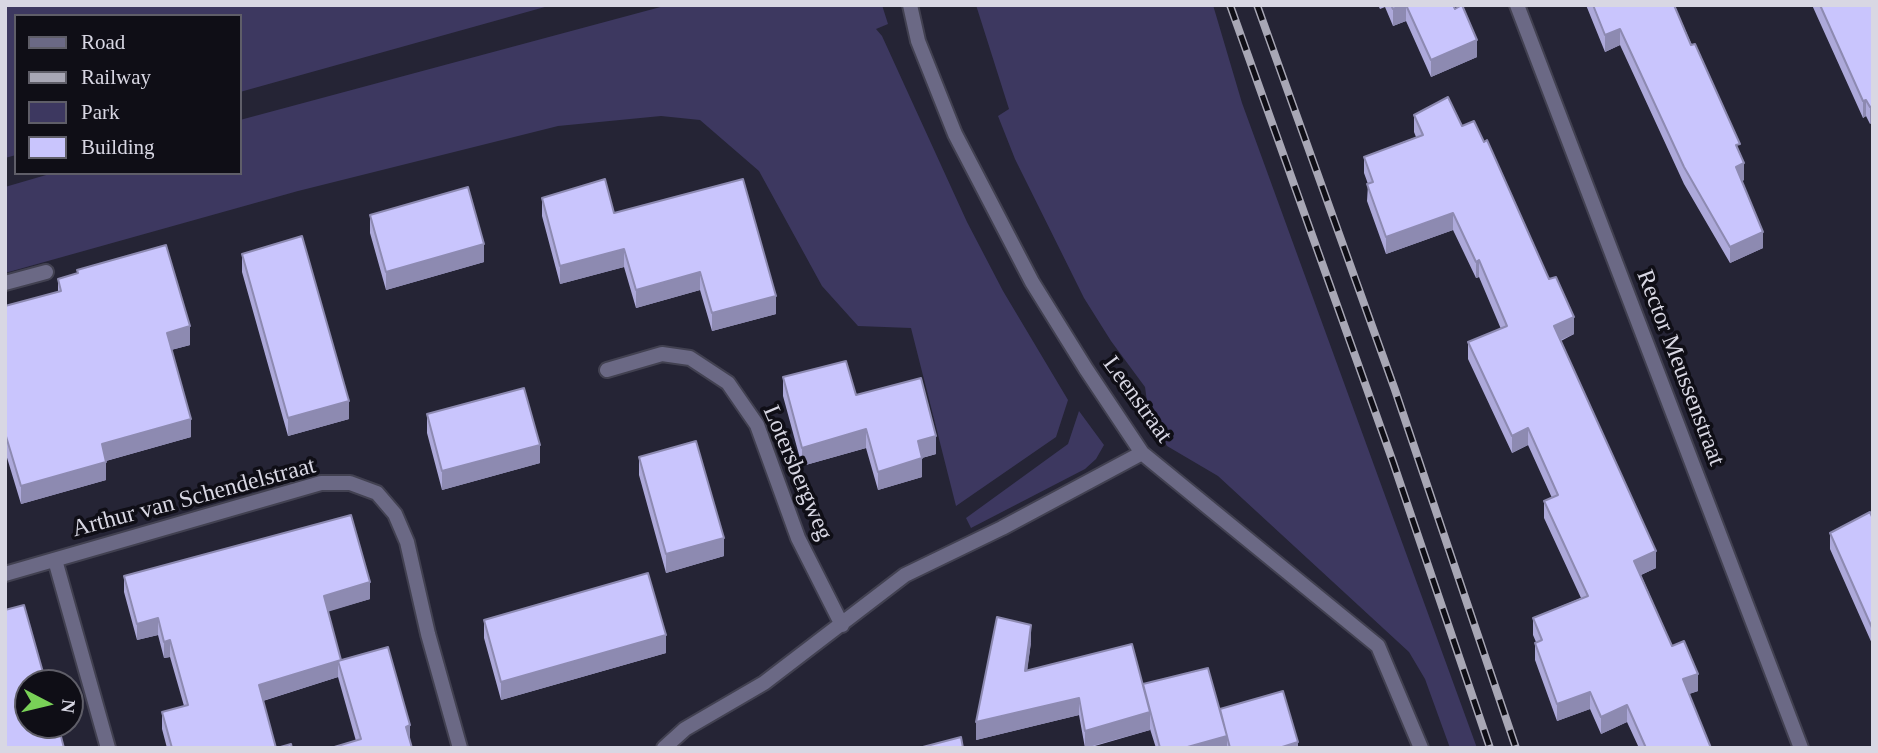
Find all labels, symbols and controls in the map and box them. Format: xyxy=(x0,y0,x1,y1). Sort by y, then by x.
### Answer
legend xyxy=(14,14,242,175)
text: Road xyxy=(81,30,125,54)
text: Railway xyxy=(81,65,151,89)
text: Park xyxy=(81,100,120,124)
text: Building xyxy=(81,135,155,159)
street label: Rector Meussenstraat xyxy=(1629,266,1731,470)
street label: Leenstraat xyxy=(1096,351,1178,449)
street label: Lotersbergweg xyxy=(756,401,838,545)
street label: Arthur van Schendelstraat xyxy=(69,452,319,544)
north arrow xyxy=(14,669,84,739)
text: N xyxy=(57,698,80,714)

